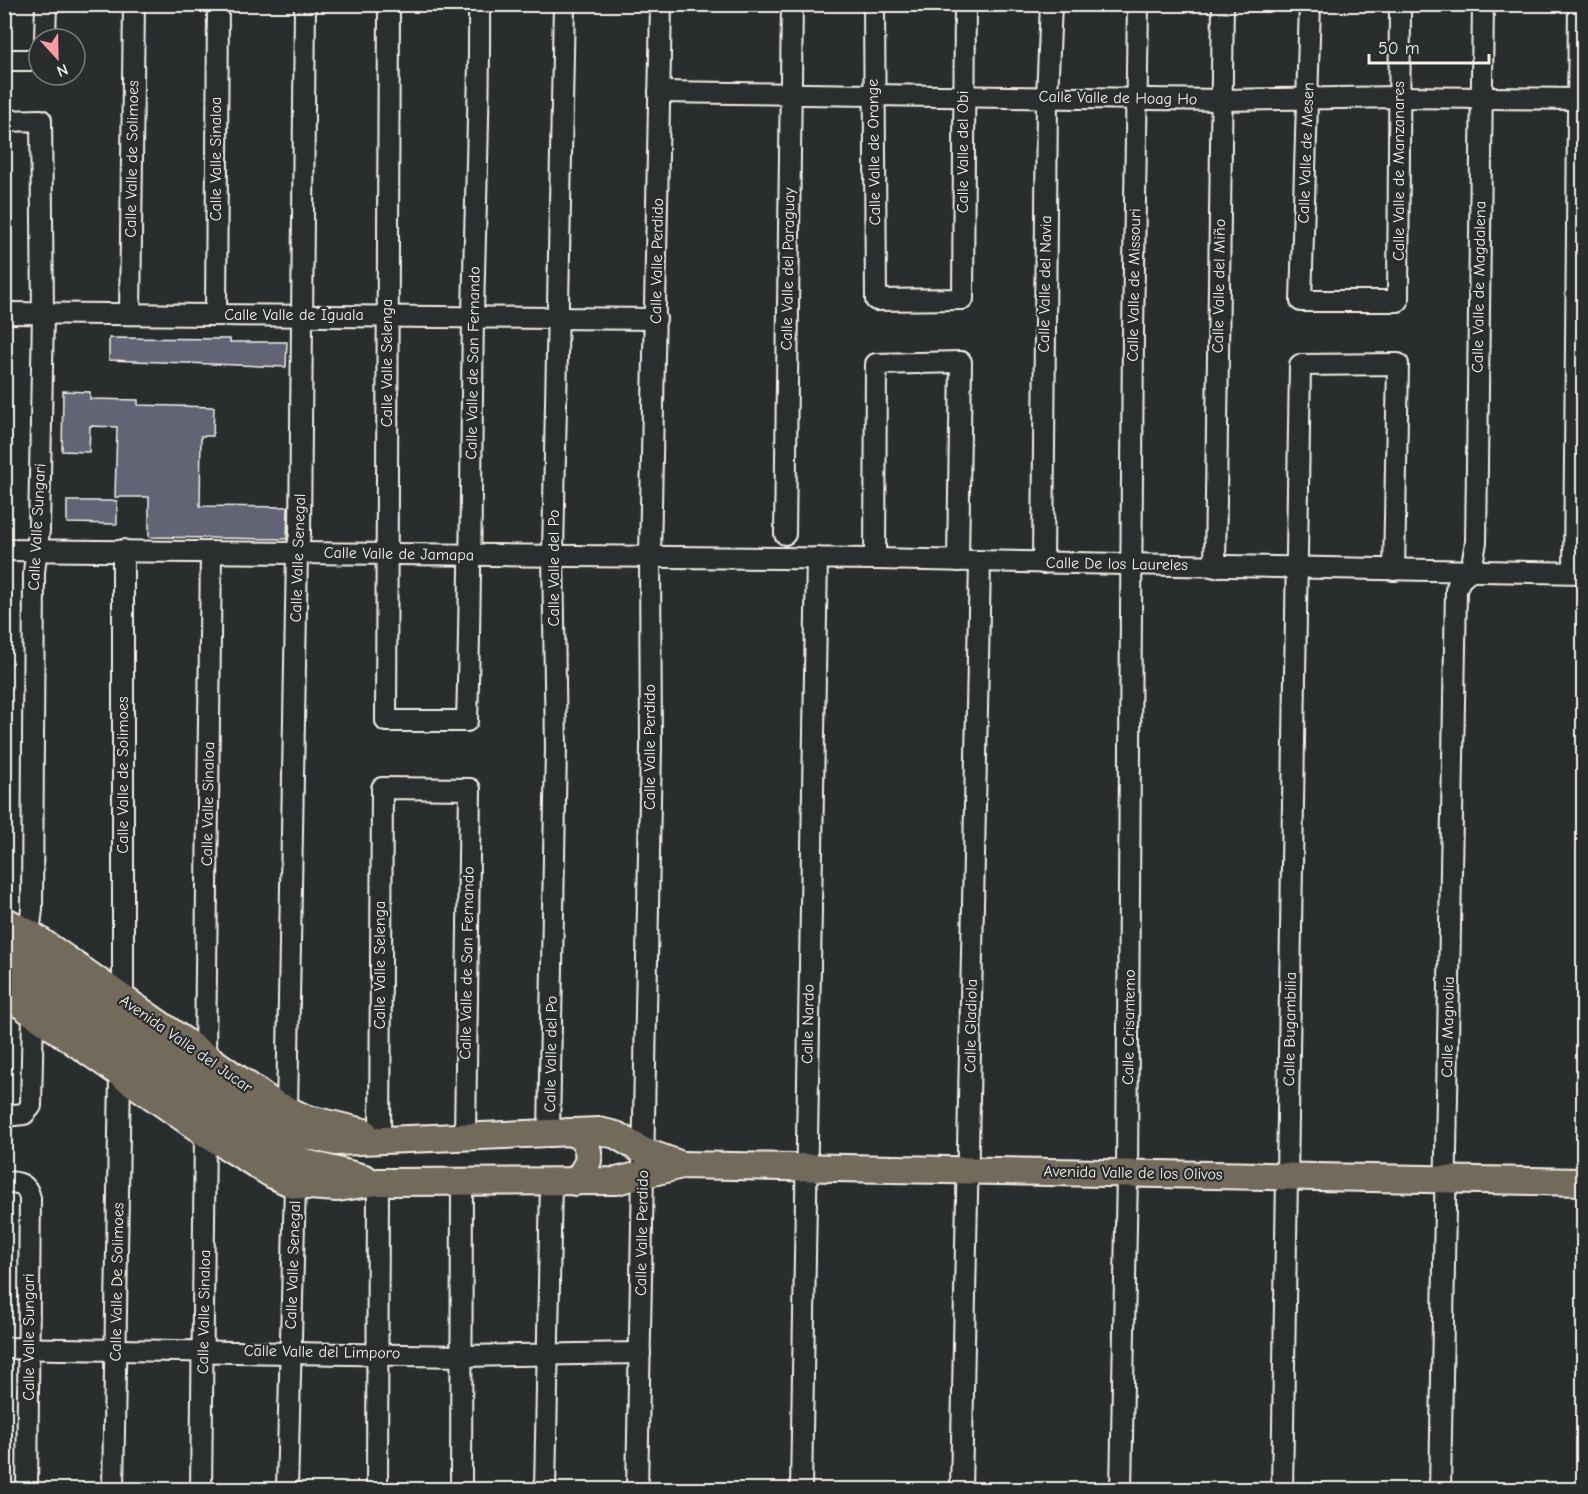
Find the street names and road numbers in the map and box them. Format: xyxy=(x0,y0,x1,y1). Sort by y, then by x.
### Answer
street label: Calle Valle de Orange xyxy=(864,79,884,225)
street label: Calle Valle de Solimoes xyxy=(122,80,142,238)
street label: Calle Valle de Manzanares xyxy=(1390,81,1408,261)
street label: Calle Valle de Mesen xyxy=(1295,82,1317,224)
street label: Calle Valle de Hoag Ho xyxy=(1038,88,1198,108)
street label: Calle Valle del Obi xyxy=(954,91,972,213)
street label: Calle Valle Sinaloa xyxy=(207,97,225,221)
street label: Calle Valle del Paraguay xyxy=(778,187,798,351)
street label: Calle Valle Perdido xyxy=(647,198,667,324)
street label: Calle Valle de Magdalena xyxy=(1468,201,1490,373)
street label: Calle Valle de Missouri xyxy=(1124,208,1144,362)
street label: Calle Valle del Navia xyxy=(1035,215,1055,353)
street label: Calle Valle del Miño xyxy=(1209,219,1229,353)
street label: Calle Valle de San Fernando xyxy=(462,266,484,460)
street label: Calle Valle Selenga xyxy=(378,299,396,427)
street label: Calle Valle de Iguala xyxy=(224,306,364,324)
street label: Calle Valle Sungari xyxy=(25,463,49,591)
street label: Calle Valle Senegal xyxy=(287,493,309,623)
street label: Calle Valle del Po xyxy=(545,510,563,626)
street label: Calle Valle de Jamapa xyxy=(324,544,474,564)
street label: Calle De los Laureles xyxy=(1046,554,1189,574)
street label: Calle Valle Perdido xyxy=(641,684,659,810)
street label: Calle Valle de Solimoes xyxy=(114,696,132,854)
street label: Calle Valle Sinaloa xyxy=(198,742,218,866)
street label: Calle Valle de San Fernando xyxy=(456,866,478,1060)
street label: Calle Valle Selenga xyxy=(371,901,389,1029)
street label: Calle Crisantemo xyxy=(1119,969,1139,1085)
street label: Calle Bugambilia xyxy=(1280,972,1300,1086)
street label: Calle Magnolia xyxy=(1438,976,1458,1078)
street label: Calle Gladiola xyxy=(961,979,981,1073)
street label: Calle Nardo xyxy=(798,984,818,1064)
street label: Avenida Valle del Jucar xyxy=(116,991,256,1097)
street label: Calle Valle del Po xyxy=(541,995,561,1113)
street label: Avenida Valle de los Olivos xyxy=(1043,1162,1223,1184)
street label: Calle Valle Perdido xyxy=(632,1170,652,1296)
street label: Calle Valle Senegal xyxy=(282,1200,304,1330)
street label: Calle Valle De Solimoes xyxy=(107,1202,127,1362)
street label: Calle Valle Sinaloa xyxy=(194,1250,214,1374)
street label: Calle Valle Sungari xyxy=(20,1273,38,1401)
street label: Calle Valle del Limporo xyxy=(244,1342,400,1362)

